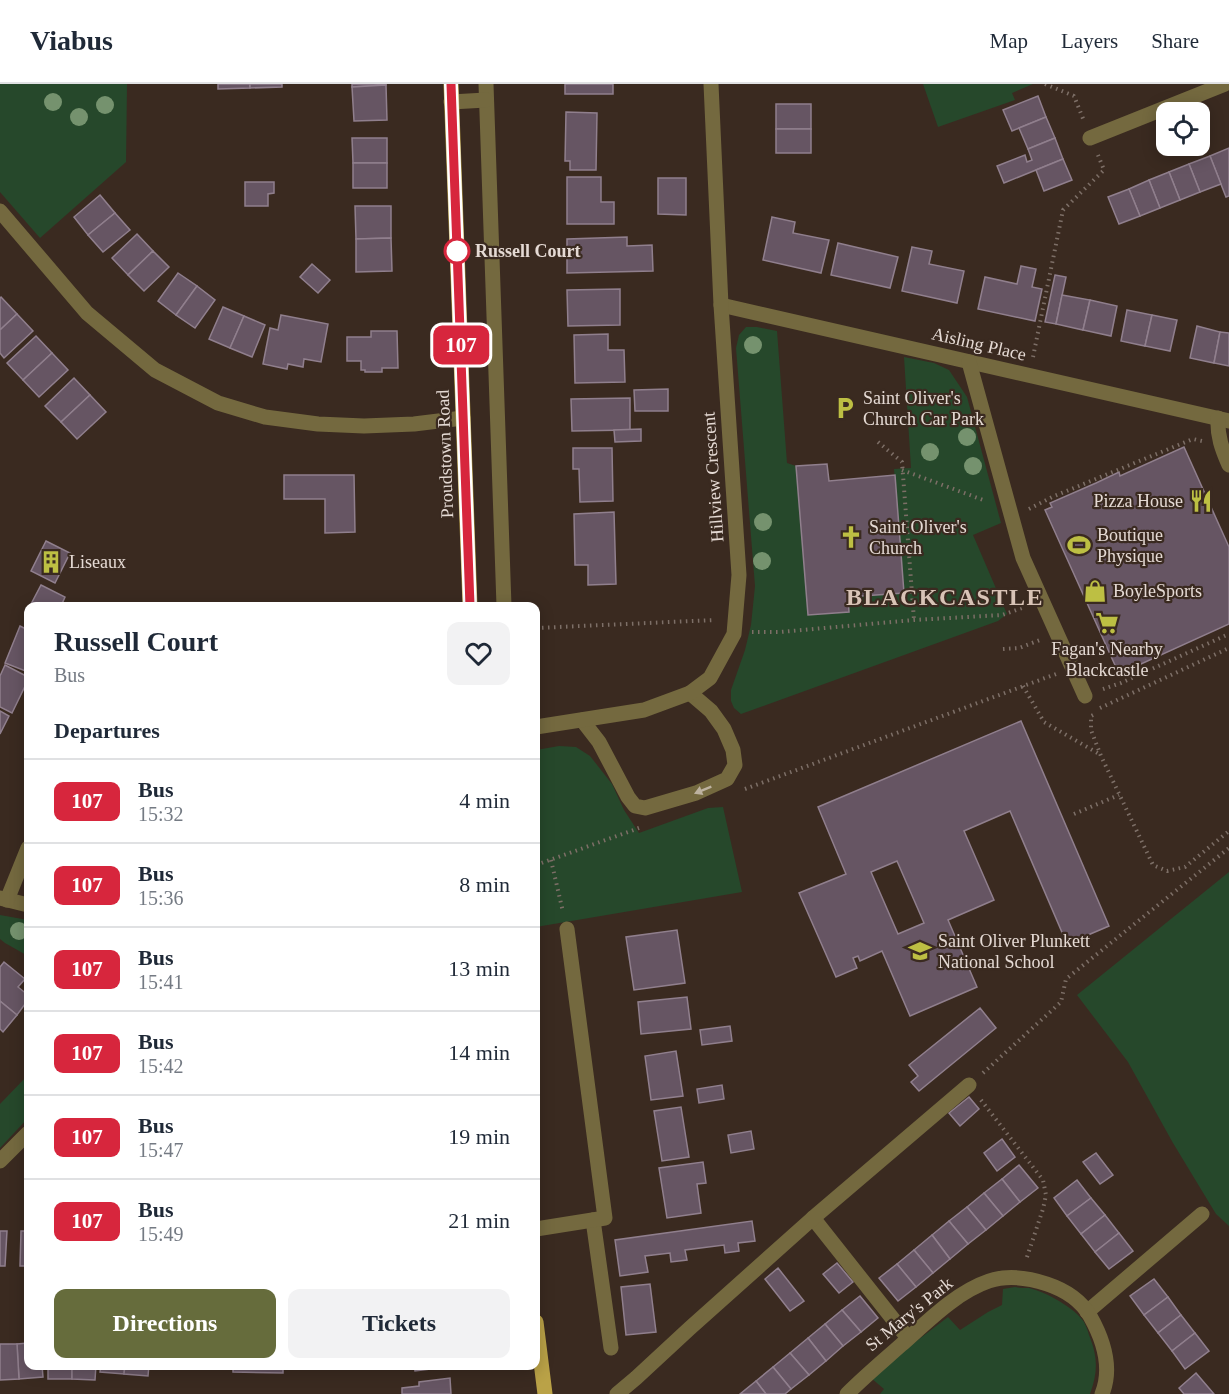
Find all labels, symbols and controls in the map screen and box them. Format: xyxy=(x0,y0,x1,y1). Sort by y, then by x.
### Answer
text: Viabus xyxy=(30,25,113,56)
text: Map xyxy=(990,29,1028,53)
text: Layers xyxy=(1061,29,1118,53)
text: Share xyxy=(1151,29,1199,53)
map controls xyxy=(1156,102,1210,156)
button: locate xyxy=(1156,102,1210,156)
marker: Russell Court xyxy=(444,238,470,264)
place label: Russell Court xyxy=(475,241,581,261)
street label: Aisling Place xyxy=(930,323,1028,365)
line badge: 107 xyxy=(426,326,496,364)
text: 107 xyxy=(445,333,477,357)
place label: Saint Oliver's Church Car Park xyxy=(863,388,984,429)
street label: Proudstown Road xyxy=(433,389,457,519)
parking icon: Saint Oliver's Church Car Park xyxy=(832,395,858,421)
street label: Hillview Crescent xyxy=(698,411,728,543)
restaurant icon: Pizza House xyxy=(1188,488,1214,514)
place label: Pizza House xyxy=(1094,491,1183,511)
place label: Saint Oliver's Church xyxy=(869,517,967,558)
church icon: Saint Oliver's Church xyxy=(838,524,864,550)
place label: Boutique Physique xyxy=(1097,525,1163,566)
sports icon: Boutique Physique xyxy=(1066,532,1092,558)
building icon: Liseaux xyxy=(38,549,64,575)
place label: Liseaux xyxy=(69,552,126,572)
shop icon: BoyleSports xyxy=(1082,578,1108,604)
place label: BoyleSports xyxy=(1113,581,1202,601)
district label: BLACKCASTLE xyxy=(846,584,1044,610)
supermarket icon: Fagan's Nearby Blackcastle xyxy=(1094,610,1120,636)
button: heart xyxy=(447,622,510,685)
text: Russell Court xyxy=(54,626,218,657)
place label: Fagan's Nearby Blackcastle xyxy=(1051,639,1163,680)
text: Bus xyxy=(54,664,85,686)
text: Departures xyxy=(54,718,160,743)
text: Bus xyxy=(138,777,173,802)
one-way arrow xyxy=(693,785,711,795)
text: 4 min xyxy=(459,788,510,813)
text: 107 xyxy=(71,789,103,813)
text: 15:32 xyxy=(138,803,184,825)
text: Bus xyxy=(138,861,173,886)
text: 8 min xyxy=(459,872,510,897)
text: 107 xyxy=(71,873,103,897)
text: 15:36 xyxy=(138,887,184,909)
place label: Saint Oliver Plunkett National School xyxy=(938,931,1090,972)
school or university icon: Saint Oliver Plunkett National School xyxy=(907,938,933,964)
text: Bus xyxy=(138,945,173,970)
text: 13 min xyxy=(448,956,510,981)
text: 107 xyxy=(71,957,103,981)
text: 15:41 xyxy=(138,971,184,993)
text: Bus xyxy=(138,1029,173,1054)
text: 14 min xyxy=(448,1040,510,1065)
text: 107 xyxy=(71,1041,103,1065)
text: 15:42 xyxy=(138,1055,184,1077)
text: Bus xyxy=(138,1113,173,1138)
text: 19 min xyxy=(448,1124,510,1149)
text: 107 xyxy=(71,1125,103,1149)
text: 15:47 xyxy=(138,1139,184,1161)
text: Bus xyxy=(138,1197,173,1222)
text: 21 min xyxy=(448,1208,510,1233)
text: 107 xyxy=(71,1209,103,1233)
text: 15:49 xyxy=(138,1223,184,1245)
street label: St Mary's Park xyxy=(861,1273,957,1355)
button: Directions xyxy=(54,1289,276,1358)
button: Tickets xyxy=(288,1289,510,1358)

